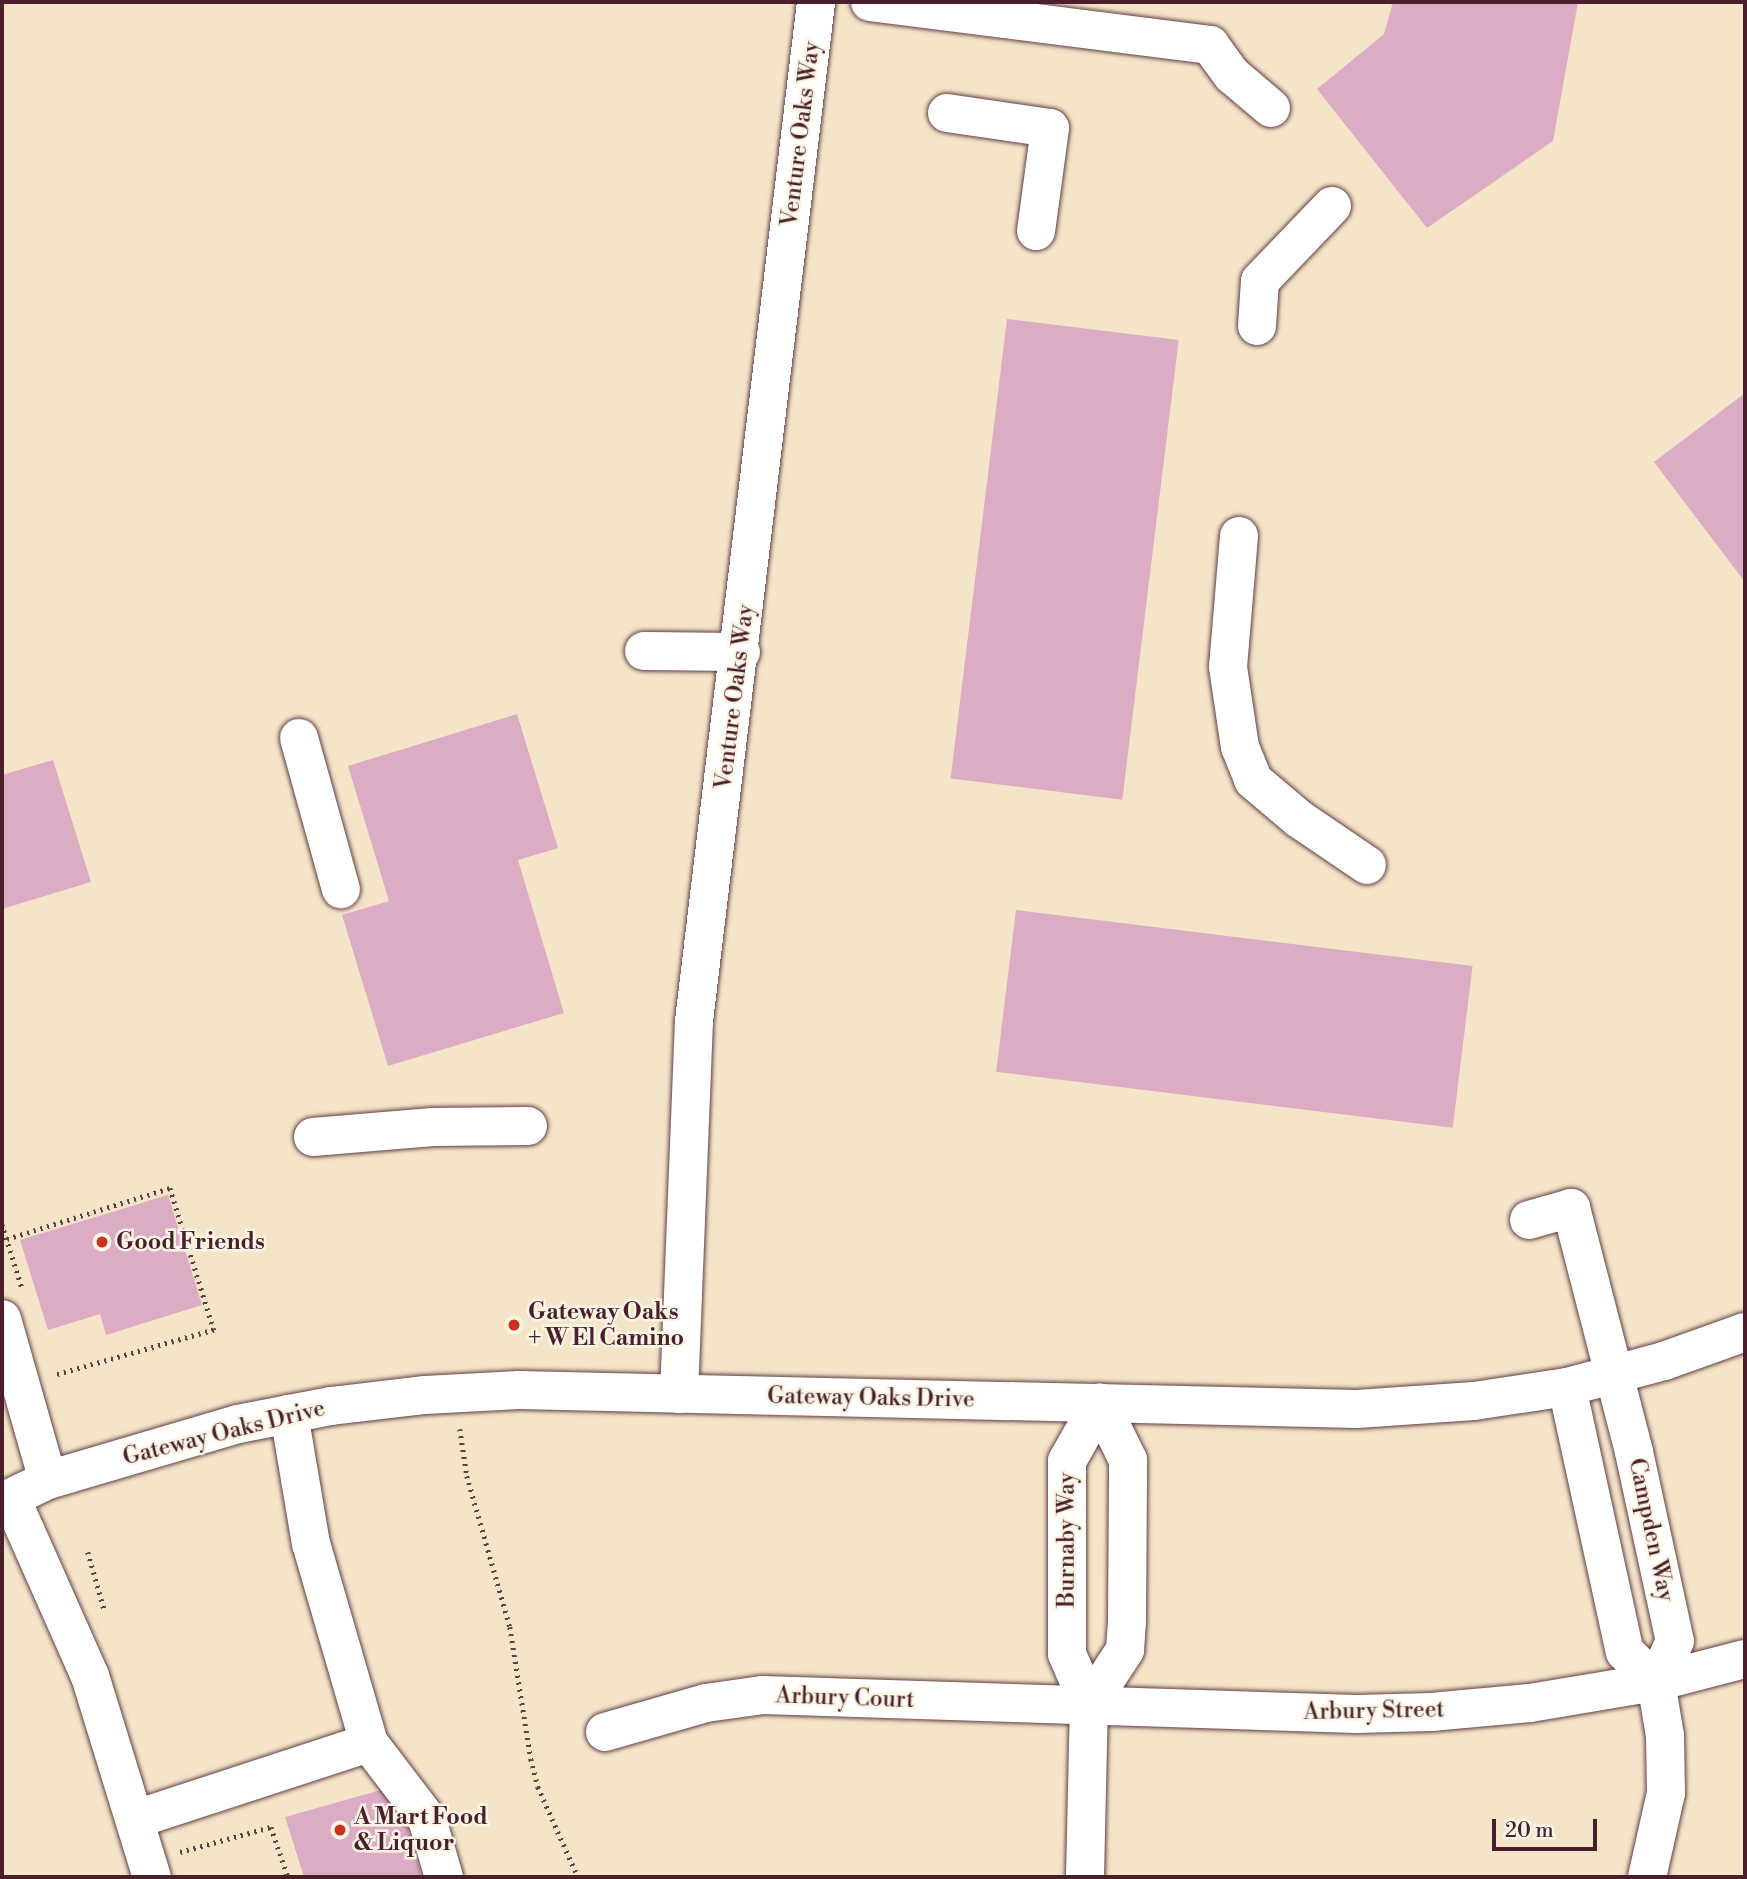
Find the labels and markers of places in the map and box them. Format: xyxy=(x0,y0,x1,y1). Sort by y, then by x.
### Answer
place label: Good Friends xyxy=(116,1228,265,1256)
marker: Good Friends xyxy=(94,1234,110,1250)
place label: Gateway Oaks + W El Camino xyxy=(528,1298,684,1352)
marker: Gateway Oaks + W El Camino xyxy=(506,1317,522,1333)
place label: A Mart Food & Liquor xyxy=(354,1803,488,1857)
marker: A Mart Food & Liquor xyxy=(332,1822,348,1838)

